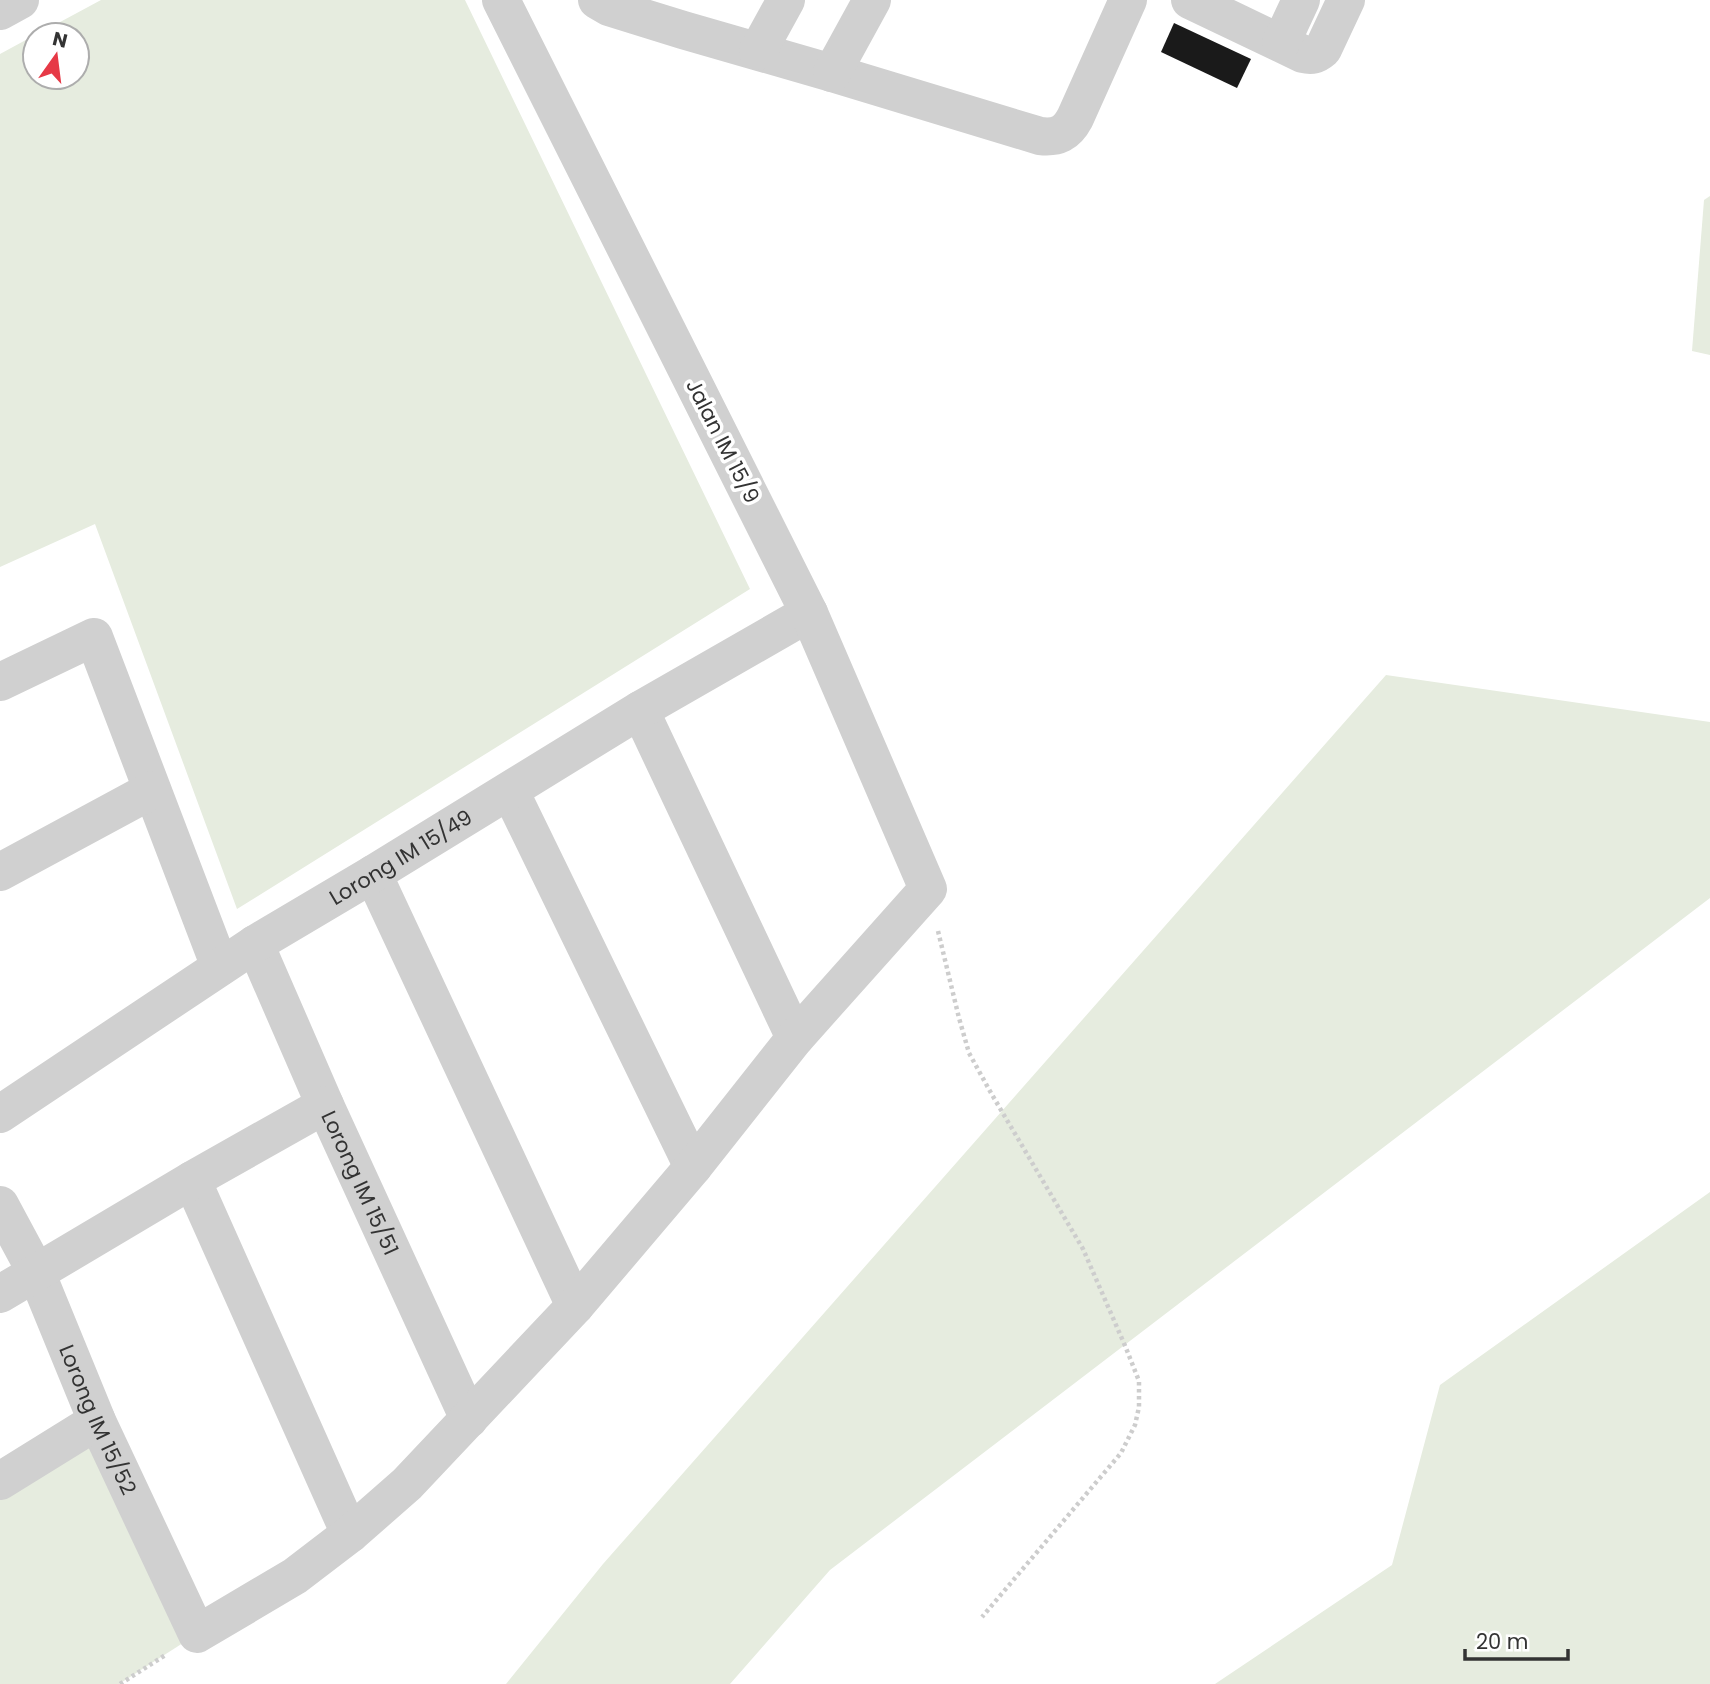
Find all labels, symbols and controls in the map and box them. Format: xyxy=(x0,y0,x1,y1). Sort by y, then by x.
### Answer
north arrow xyxy=(21,21,91,91)
text: N xyxy=(50,25,70,55)
street label: Jalan IM 15/9 xyxy=(679,374,767,508)
street label: Lorong IM 15/49 xyxy=(324,802,477,911)
street label: Lorong IM 15/51 xyxy=(315,1106,406,1260)
street label: Lorong IM 15/52 xyxy=(53,1340,144,1499)
scale bar xyxy=(1465,1618,1568,1662)
text: 20 m xyxy=(1476,1627,1529,1656)

